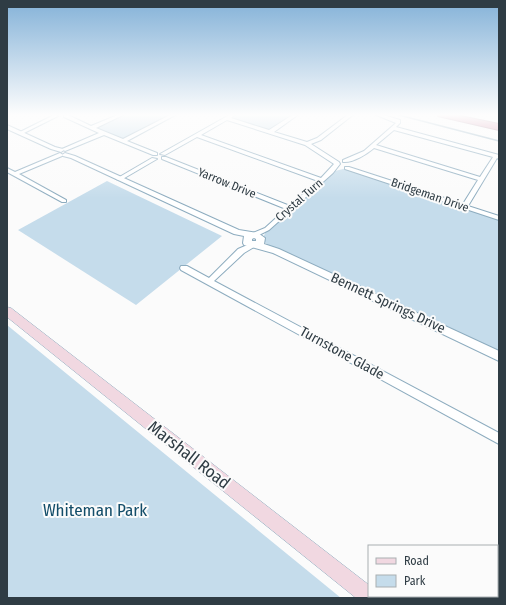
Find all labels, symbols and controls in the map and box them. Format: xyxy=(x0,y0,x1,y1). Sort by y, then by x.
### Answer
street label: Yarrow Drive xyxy=(196,165,258,201)
street label: Bridgeman Drive xyxy=(389,175,471,215)
street label: Crystal Turn xyxy=(273,176,325,224)
street label: Bennett Springs Drive xyxy=(328,269,448,337)
street label: Turnstone Glade xyxy=(297,323,387,383)
street label: Marshall Road xyxy=(144,416,234,494)
park label: Whiteman Park xyxy=(43,500,147,521)
legend xyxy=(368,545,498,597)
text: Road xyxy=(404,554,429,568)
text: Park xyxy=(404,574,426,588)

